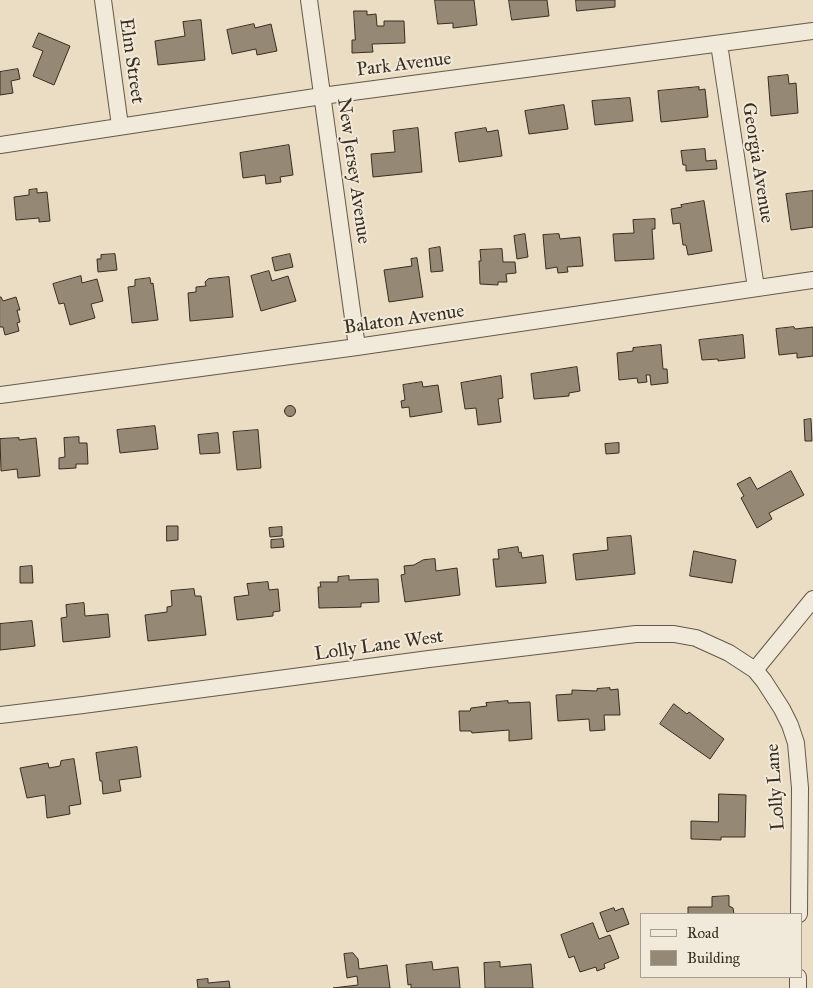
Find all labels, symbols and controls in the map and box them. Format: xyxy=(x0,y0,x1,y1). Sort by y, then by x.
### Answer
street label: Elm Street xyxy=(114,17,148,105)
street label: Park Avenue xyxy=(355,48,453,82)
street label: New Jersey Avenue xyxy=(331,96,375,246)
street label: Georgia Avenue xyxy=(736,101,778,225)
street label: Balaton Avenue xyxy=(342,300,466,340)
street label: Lolly Lane West xyxy=(313,626,445,666)
street label: Lolly Lane xyxy=(762,743,790,831)
legend xyxy=(640,913,803,978)
text: Road xyxy=(687,924,719,942)
text: Building xyxy=(687,949,740,967)

